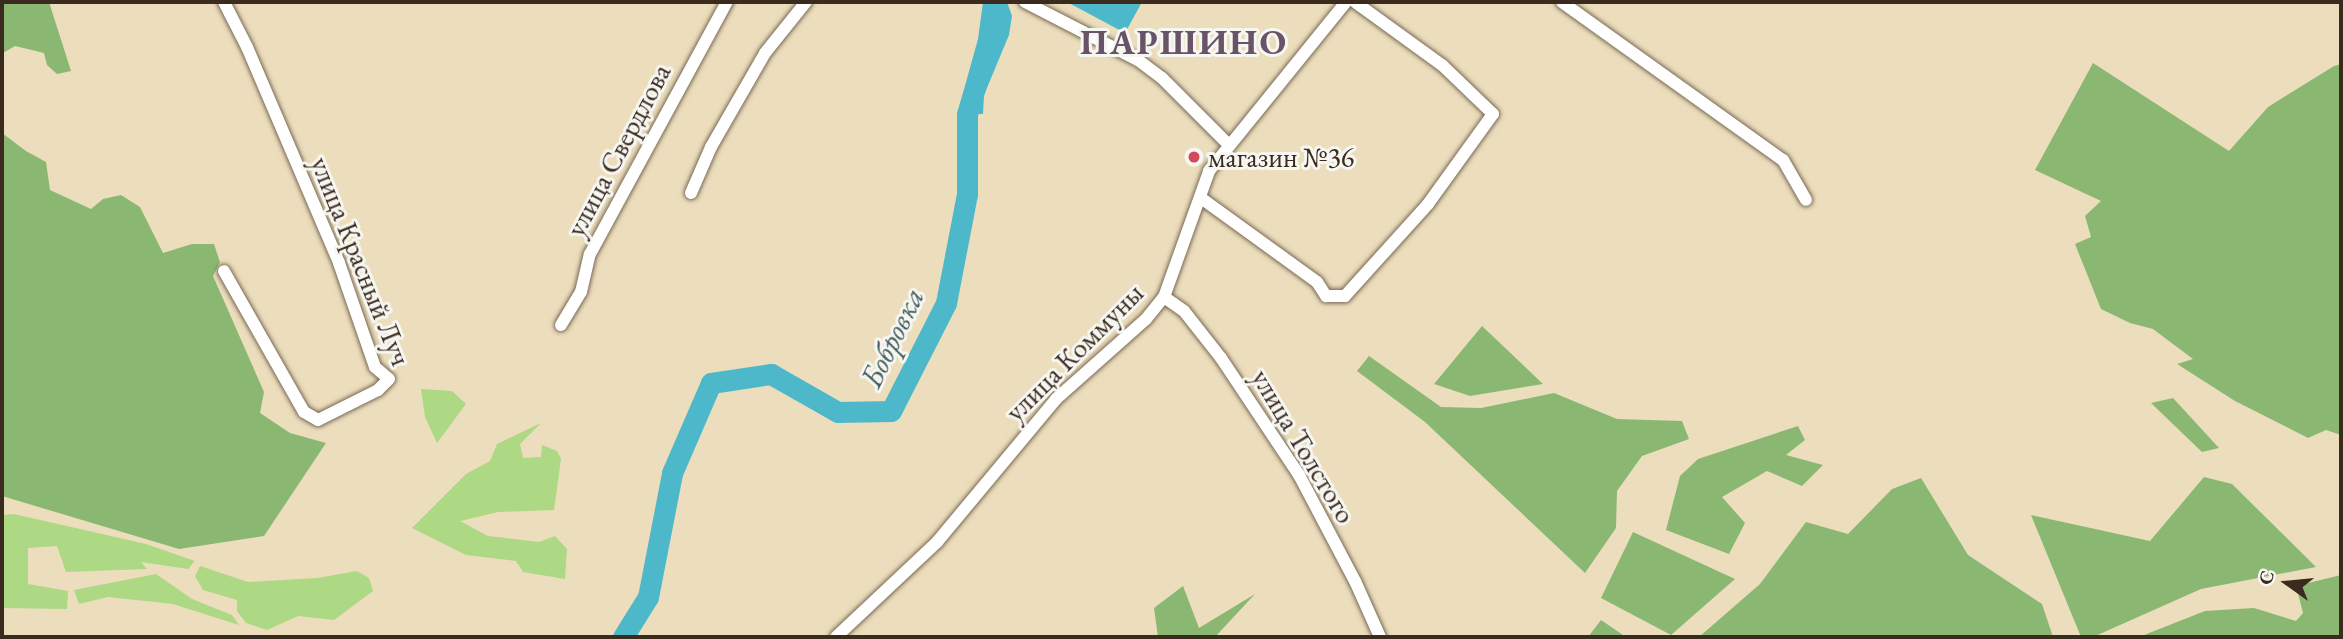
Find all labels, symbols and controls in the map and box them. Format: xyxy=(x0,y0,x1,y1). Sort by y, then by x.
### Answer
district label: ПАРШИНО xyxy=(1081,21,1287,63)
street label: улица Свердлова xyxy=(558,58,678,242)
place label: магазин №36 xyxy=(1208,140,1354,174)
marker: магазин №36 xyxy=(1186,149,1202,165)
street label: улица Красный Луч xyxy=(304,152,418,370)
street label: улица Коммуны xyxy=(998,276,1150,428)
water label: Бобровка xyxy=(854,283,932,393)
street label: улица Толстого xyxy=(1245,363,1363,529)
north arrow xyxy=(2252,548,2322,618)
text: С xyxy=(2252,568,2280,587)

